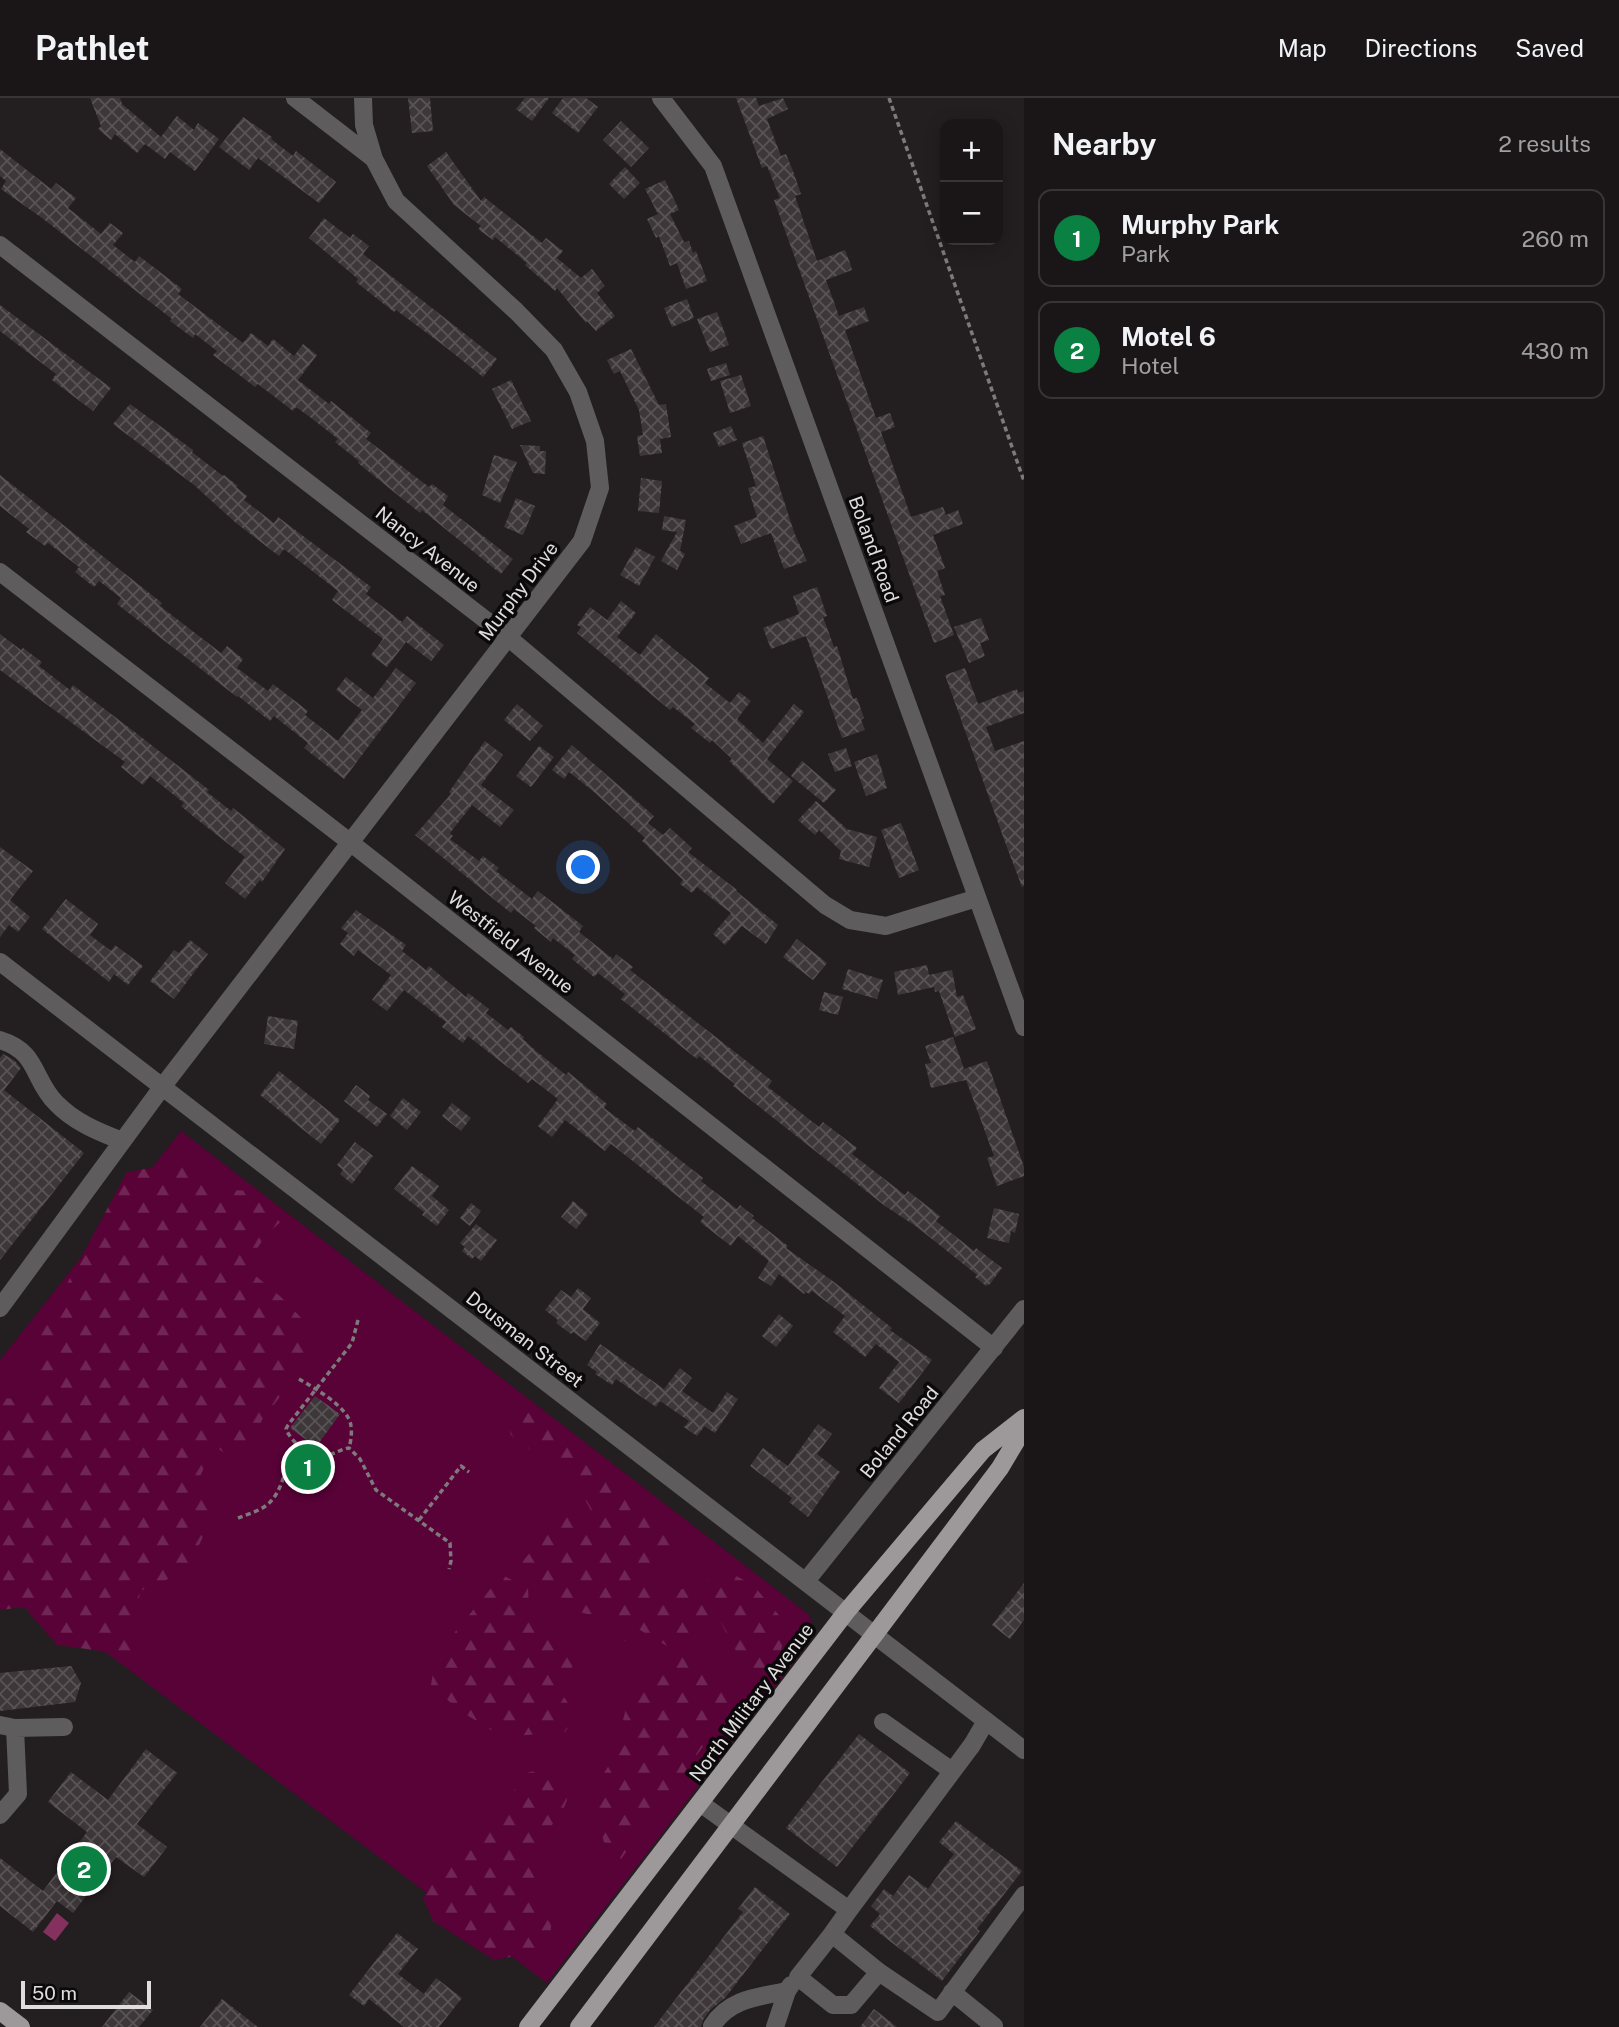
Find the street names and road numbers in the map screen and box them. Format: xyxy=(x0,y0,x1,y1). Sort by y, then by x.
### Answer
street label: Boland Road xyxy=(845,493,903,605)
street label: Nancy Avenue xyxy=(372,502,484,596)
street label: Murphy Drive xyxy=(474,537,562,645)
street label: Westfield Avenue xyxy=(444,886,578,998)
street label: Dousman Street xyxy=(462,1286,588,1392)
street label: Boland Road xyxy=(855,1382,943,1482)
street label: North Military Avenue xyxy=(684,1618,818,1786)

